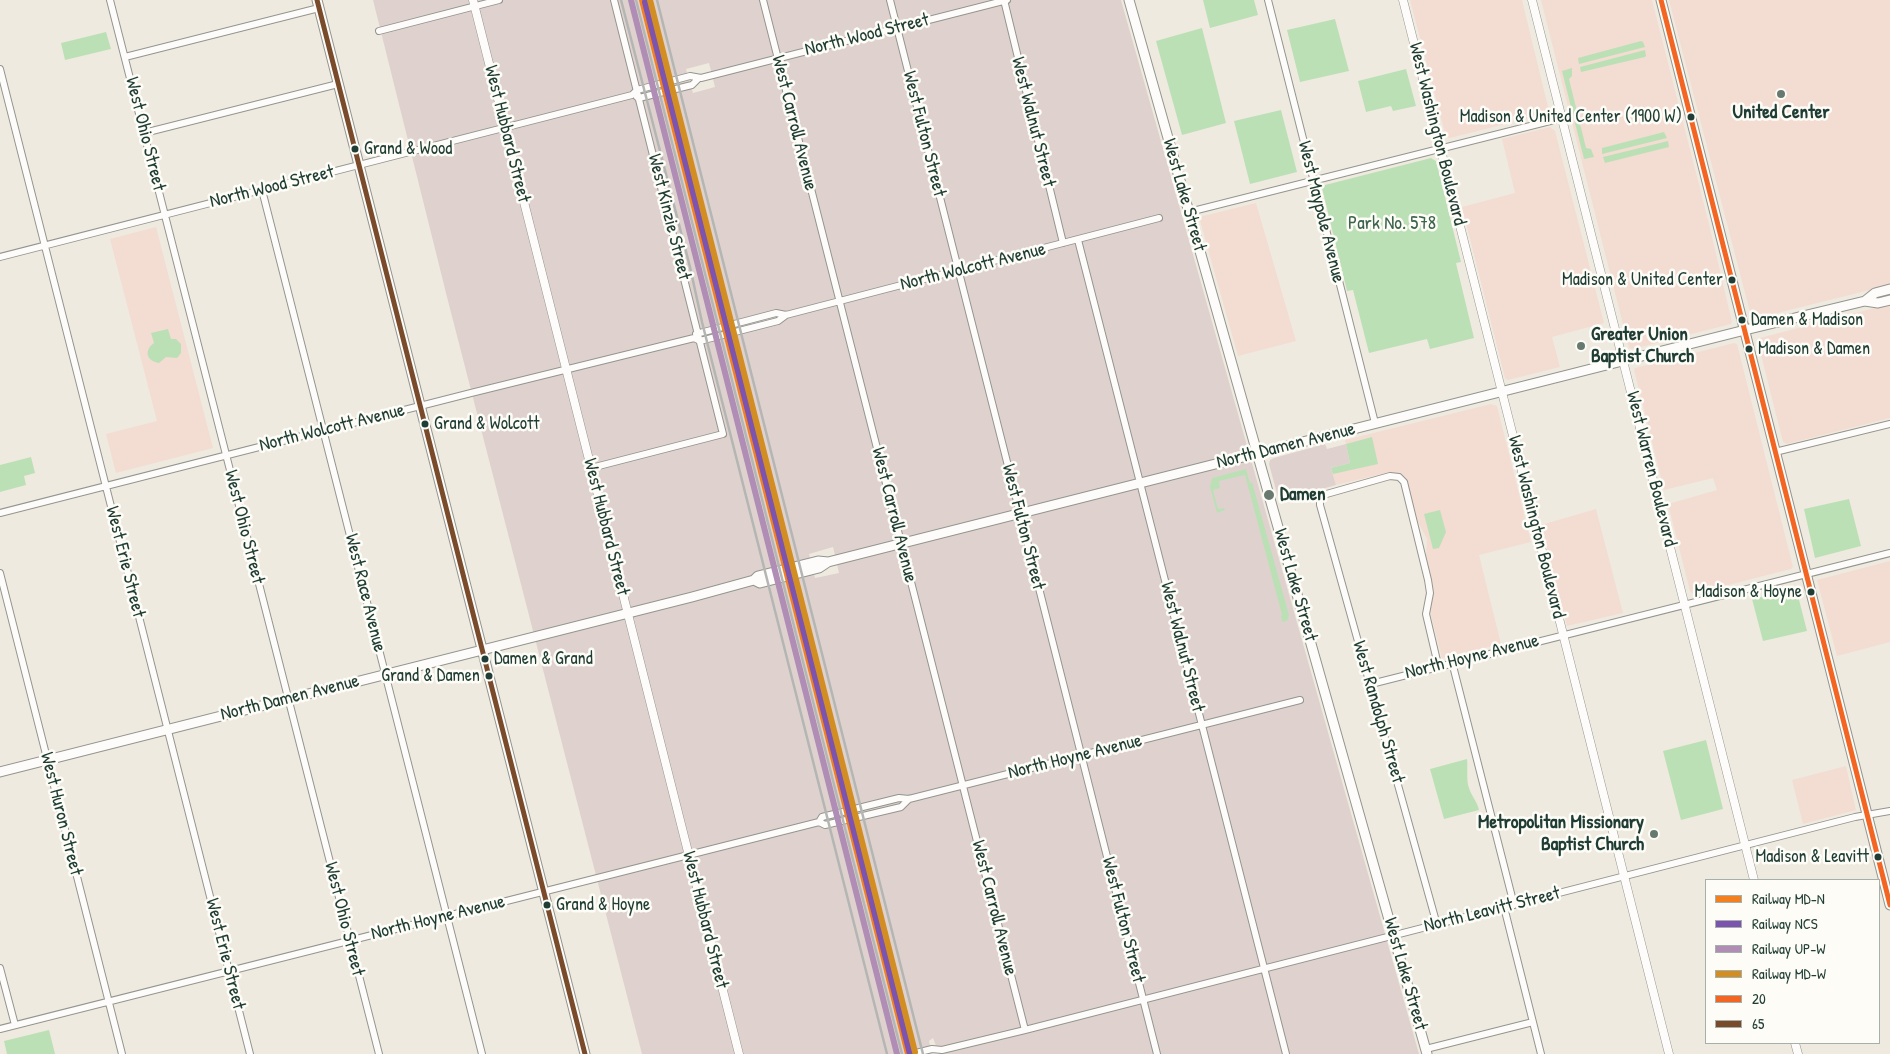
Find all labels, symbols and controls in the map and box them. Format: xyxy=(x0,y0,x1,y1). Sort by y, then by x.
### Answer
street label: North Wood Street xyxy=(803,9,931,61)
street label: West Washington Boulevard xyxy=(1403,40,1471,228)
street label: West Carroll Avenue xyxy=(766,53,822,193)
street label: West Walnut Street xyxy=(1006,55,1060,189)
street label: West Hubbard Street xyxy=(479,63,535,205)
street label: West Fulton Street xyxy=(897,69,951,199)
street label: West Ohio Street xyxy=(120,75,170,193)
marker: United Center xyxy=(1775,88,1787,100)
place label: United Center xyxy=(1732,102,1830,124)
place label: Madison & United Center (1900 W) xyxy=(1460,106,1682,128)
marker: Madison & United Center (1900 W) xyxy=(1686,112,1696,122)
street label: West Lake Street xyxy=(1157,136,1211,254)
place label: Grand & Wood xyxy=(364,138,452,160)
street label: West Maypole Avenue xyxy=(1292,139,1350,285)
marker: Grand & Wood xyxy=(350,144,360,154)
street label: West Kinzie Street xyxy=(642,152,696,282)
street label: North Wood Street xyxy=(208,161,336,213)
park label: Park No. 578 xyxy=(1348,213,1436,235)
street label: North Wolcott Avenue xyxy=(898,238,1048,296)
place label: Madison & United Center xyxy=(1562,269,1723,291)
marker: Madison & United Center xyxy=(1727,275,1737,285)
place label: Damen & Madison xyxy=(1751,309,1863,331)
marker: Damen & Madison xyxy=(1737,315,1747,325)
place label: Greater Union Baptist Church xyxy=(1591,324,1694,368)
place label: Madison & Damen xyxy=(1758,338,1870,360)
marker: Greater Union Baptist Church xyxy=(1575,340,1587,352)
marker: Madison & Damen xyxy=(1744,344,1754,354)
street label: West Warren Boulevard xyxy=(1621,389,1681,549)
street label: North Wolcott Avenue xyxy=(257,399,407,457)
place label: Grand & Wolcott xyxy=(434,413,539,435)
street label: North Damen Avenue xyxy=(1214,418,1358,474)
marker: Grand & Wolcott xyxy=(420,419,430,429)
street label: West Washington Boulevard xyxy=(1502,433,1570,621)
street label: West Carroll Avenue xyxy=(866,445,922,585)
street label: West Hubbard Street xyxy=(578,456,634,598)
street label: West Fulton Street xyxy=(996,462,1050,592)
street label: West Ohio Street xyxy=(219,468,269,586)
place label: Damen xyxy=(1280,484,1326,506)
marker: Damen xyxy=(1262,488,1276,502)
street label: West Erie Street xyxy=(100,504,150,620)
street label: West Lake Street xyxy=(1268,526,1322,644)
street label: West Race Avenue xyxy=(339,532,391,654)
street label: West Walnut Street xyxy=(1155,580,1209,714)
place label: Madison & Hoyne xyxy=(1694,581,1802,603)
marker: Madison & Hoyne xyxy=(1806,587,1816,597)
street label: North Hoyne Avenue xyxy=(1403,629,1541,685)
street label: West Randolph Street xyxy=(1347,638,1409,786)
place label: Damen & Grand xyxy=(494,648,593,670)
marker: Damen & Grand xyxy=(480,654,490,664)
place label: Grand & Damen xyxy=(381,665,480,687)
street label: North Damen Avenue xyxy=(218,670,362,726)
marker: Grand & Damen xyxy=(484,671,494,681)
street label: North Hoyne Avenue xyxy=(1006,729,1144,785)
street label: West Huron Street xyxy=(35,750,87,878)
place label: Metropolitan Missionary Baptist Church xyxy=(1478,812,1644,856)
marker: Metropolitan Missionary Baptist Church xyxy=(1648,828,1660,840)
street label: West Carroll Avenue xyxy=(966,838,1022,978)
place label: Madison & Leavitt xyxy=(1756,846,1869,868)
street label: West Hubbard Street xyxy=(677,849,733,991)
marker: Madison & Leavitt xyxy=(1873,852,1883,862)
street label: West Fulton Street xyxy=(1096,855,1150,985)
street label: West Ohio Street xyxy=(319,860,369,978)
legend xyxy=(1705,879,1880,1044)
street label: North Leavitt Street xyxy=(1422,882,1562,938)
text: Railway MD-N xyxy=(1752,888,1825,909)
street label: North Hoyne Avenue xyxy=(369,890,507,946)
place label: Grand & Hoyne xyxy=(556,894,650,916)
street label: West Erie Street xyxy=(200,896,250,1012)
marker: Grand & Hoyne xyxy=(542,900,552,910)
text: Railway NCS xyxy=(1752,913,1818,934)
street label: West Lake Street xyxy=(1378,915,1432,1033)
text: Railway UP-W xyxy=(1752,938,1825,959)
text: Railway MD-W xyxy=(1752,963,1826,984)
text: 20 xyxy=(1752,988,1766,1009)
text: 65 xyxy=(1752,1013,1764,1034)

